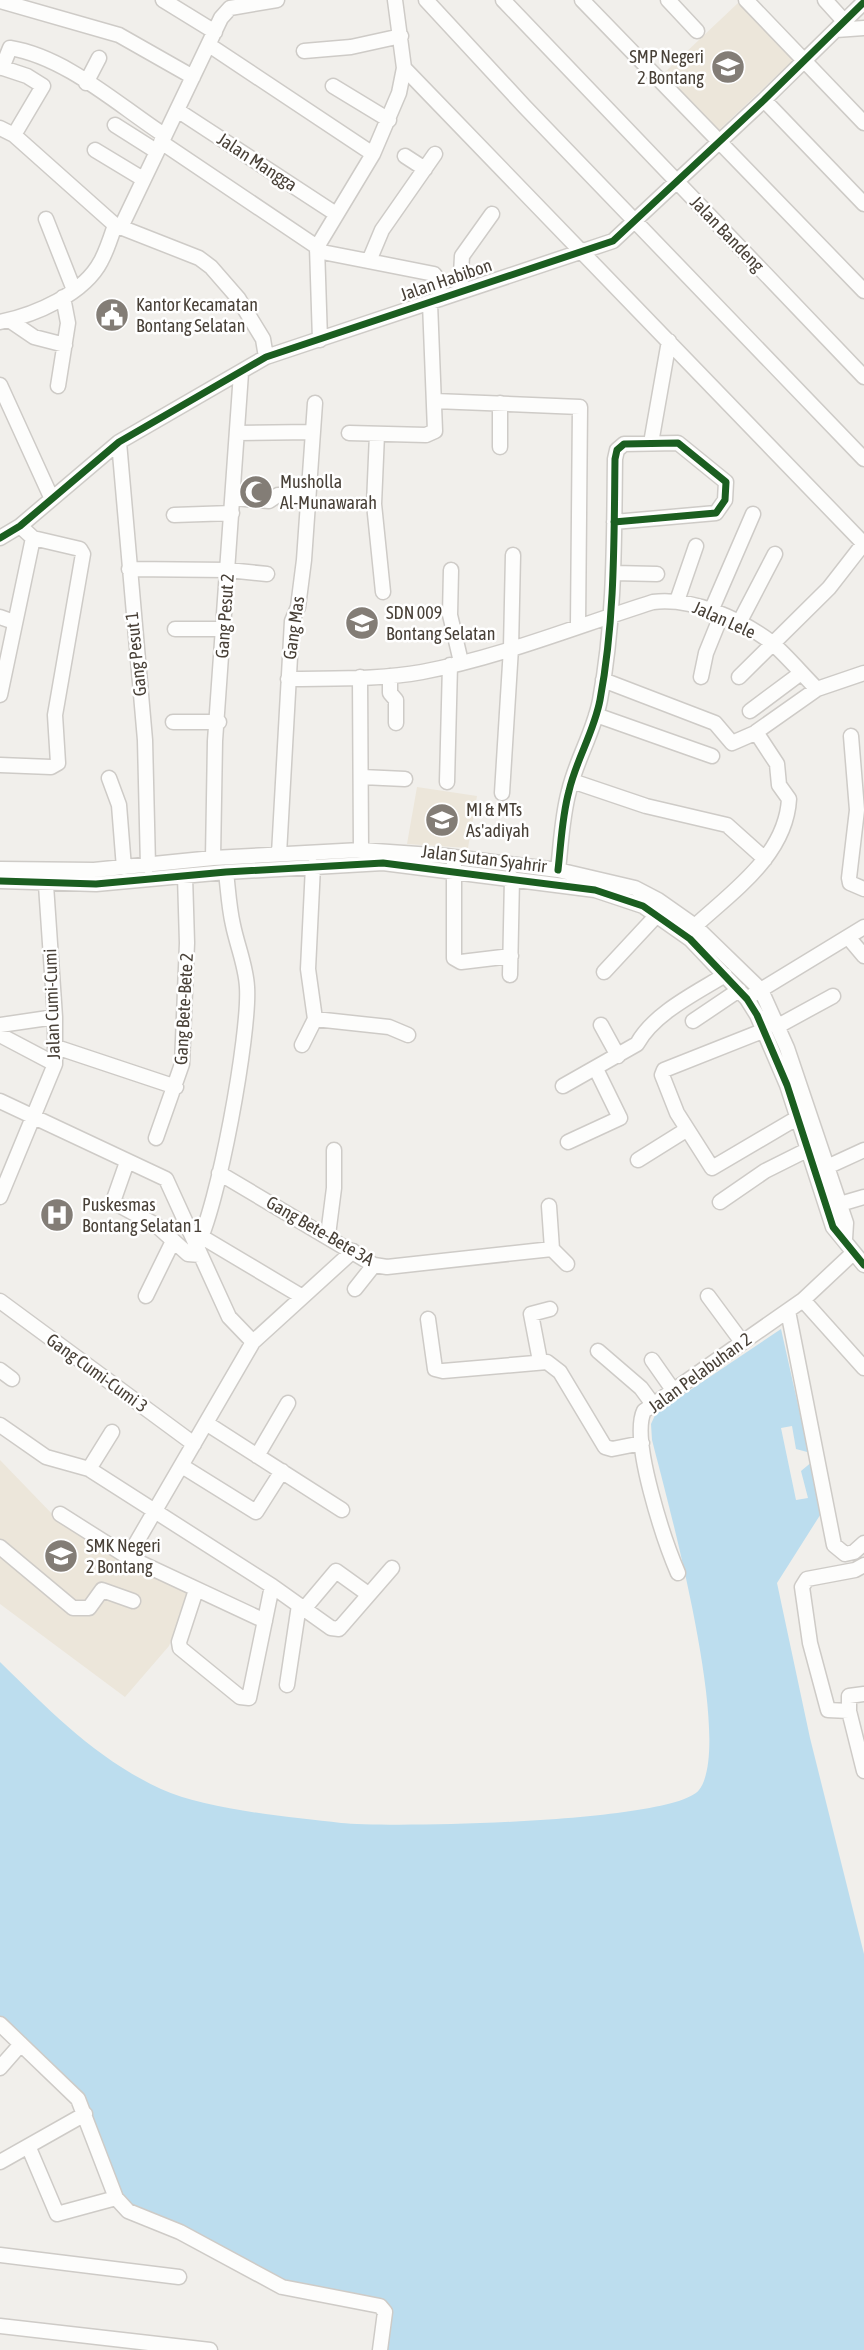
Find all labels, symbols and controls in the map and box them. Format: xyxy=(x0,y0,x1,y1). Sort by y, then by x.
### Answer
place label: SMP Negeri 2 Bontang xyxy=(629,46,704,88)
school or university icon: SMP Negeri 2 Bontang xyxy=(709,48,747,86)
street label: Jalan Mangga xyxy=(213,128,301,195)
street label: Jalan Bandeng xyxy=(686,191,769,276)
street label: Jalan Habibon xyxy=(397,254,494,305)
place label: Kantor Kecamatan Bontang Selatan xyxy=(136,294,258,336)
public building icon: Kantor Kecamatan Bontang Selatan xyxy=(93,296,131,334)
place label: Musholla Al-Munawarah xyxy=(280,471,377,513)
mosque icon: Musholla Al-Munawarah xyxy=(237,473,275,511)
street label: Gang Pesut 2 xyxy=(211,573,238,659)
street label: Gang Mas xyxy=(279,595,308,661)
street label: Jalan Lele xyxy=(690,596,759,643)
place label: SDN 009 Bontang Selatan xyxy=(386,602,495,644)
school or university icon: SDN 009 Bontang Selatan xyxy=(343,604,381,642)
street label: Gang Pesut 1 xyxy=(121,611,150,697)
place label: MI & MTs As'adiyah xyxy=(466,799,530,841)
school or university icon: MI & MTs As'adiyah xyxy=(423,801,461,839)
street label: Jalan Sutan Syahrir xyxy=(420,840,549,877)
street label: Jalan Cumi-Cumi xyxy=(39,948,64,1060)
street label: Gang Bete-Bete 2 xyxy=(170,952,197,1065)
street label: Gang Bete-Bete 3A xyxy=(263,1191,378,1270)
place label: Puskesmas Bontang Selatan 1 xyxy=(82,1194,202,1236)
hospital icon: Puskesmas Bontang Selatan 1 xyxy=(38,1196,76,1234)
street label: Jalan Pelabuhan 2 xyxy=(644,1328,755,1417)
street label: Gang Cumi-Cumi 3 xyxy=(43,1329,152,1416)
place label: SMK Negeri 2 Bontang xyxy=(86,1535,161,1577)
school or university icon: SMK Negeri 2 Bontang xyxy=(42,1537,80,1575)

